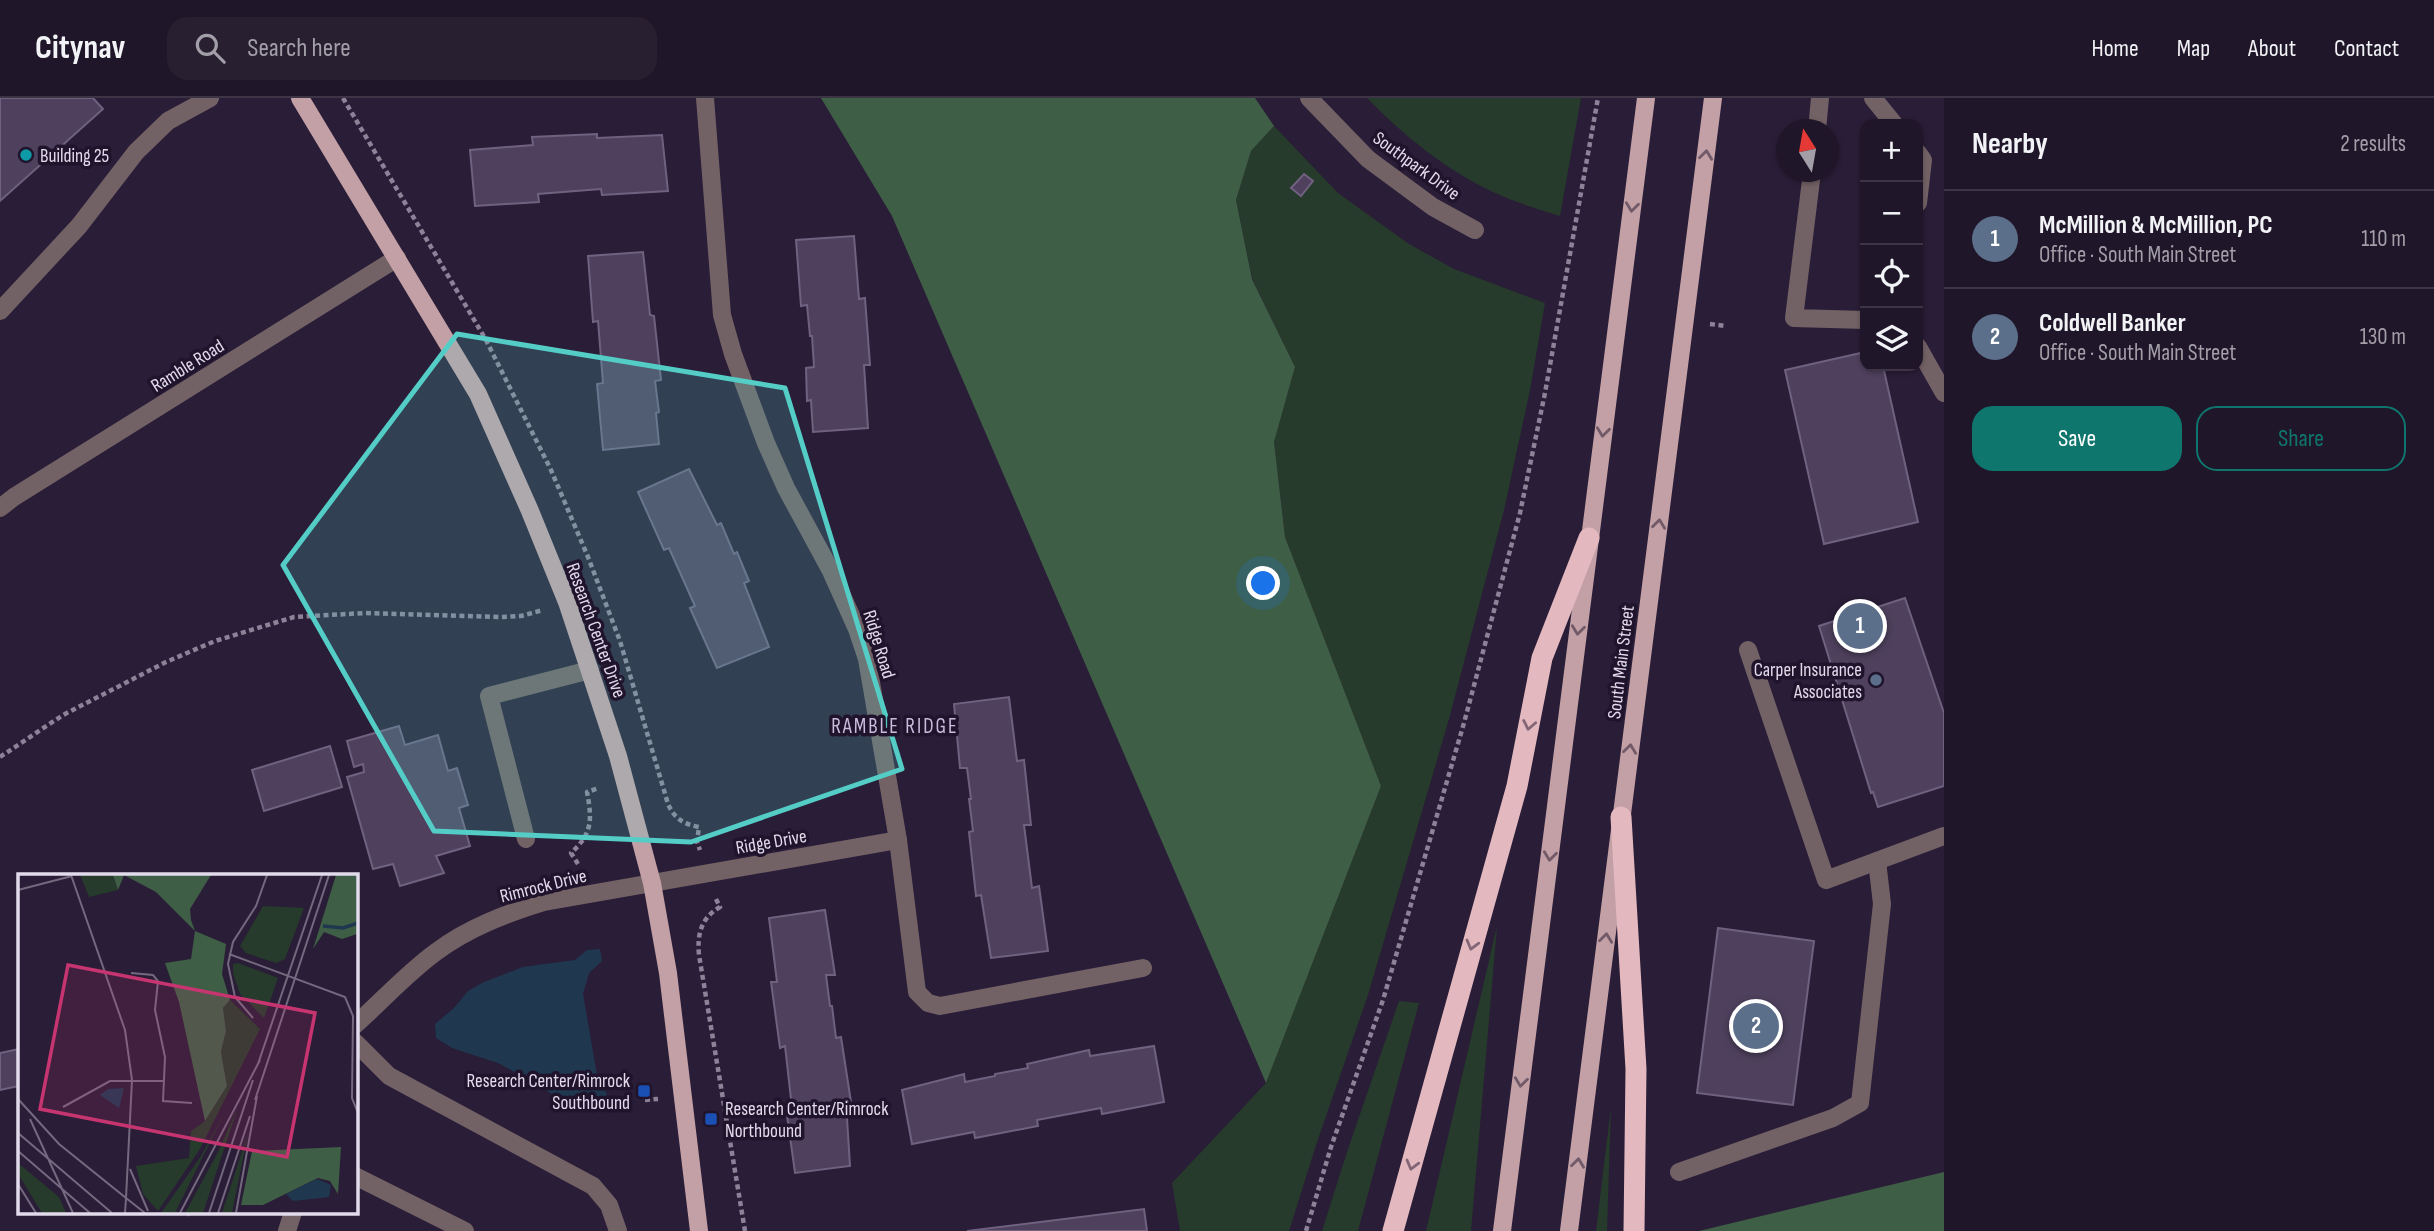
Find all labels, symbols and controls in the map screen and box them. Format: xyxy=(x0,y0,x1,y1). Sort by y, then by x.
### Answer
search box xyxy=(167,17,657,80)
text: Citynav xyxy=(35,28,125,68)
icon: search xyxy=(191,29,229,67)
text: Search here xyxy=(247,33,351,64)
text: Home xyxy=(2091,34,2139,63)
text: Map xyxy=(2177,34,2210,63)
text: About xyxy=(2248,34,2296,63)
text: Contact xyxy=(2334,34,2399,63)
north arrow xyxy=(1776,119,1839,182)
map controls xyxy=(1860,119,1923,371)
button: + xyxy=(1860,119,1923,182)
text: Nearby xyxy=(1972,126,2048,162)
street label: Southpark Drive xyxy=(1368,127,1464,205)
text: 2 results xyxy=(2340,130,2406,158)
place label: Building 25 xyxy=(40,145,109,168)
marker: Building 25 xyxy=(18,147,34,163)
one-way arrow xyxy=(1698,149,1713,161)
button: − xyxy=(1860,182,1923,245)
one-way arrow xyxy=(1625,201,1640,213)
text: McMillion & McMillion, PC xyxy=(2039,210,2273,241)
text: 1 xyxy=(1990,225,2000,253)
text: 110 m xyxy=(2361,225,2406,253)
text: Office · South Main Street xyxy=(2039,241,2236,269)
button: locate xyxy=(1860,245,1923,308)
button: layers xyxy=(1860,308,1923,371)
text: Coldwell Banker xyxy=(2039,308,2186,339)
text: 2 xyxy=(1990,323,2000,351)
text: 130 m xyxy=(2360,323,2406,351)
street label: Ramble Road xyxy=(147,335,229,398)
text: Office · South Main Street xyxy=(2039,339,2236,367)
button: Save xyxy=(1972,406,2182,471)
button: Share xyxy=(2196,406,2406,471)
one-way arrow xyxy=(1596,426,1611,438)
one-way arrow xyxy=(1652,518,1667,530)
street label: Research Center Drive xyxy=(561,560,631,701)
your location xyxy=(1246,566,1280,600)
pin: 1 xyxy=(1837,600,1883,652)
street label: South Main Street xyxy=(1603,604,1640,720)
street label: Ridge Road xyxy=(857,608,900,681)
one-way arrow xyxy=(1570,624,1585,636)
place label: Carper Insurance Associates xyxy=(1754,659,1862,704)
marker: Carper Insurance Associates xyxy=(1868,672,1884,688)
district label: RAMBLE RIDGE xyxy=(831,714,959,739)
one-way arrow xyxy=(1522,719,1537,731)
one-way arrow xyxy=(1623,743,1638,755)
street label: Ridge Drive xyxy=(734,825,809,860)
one-way arrow xyxy=(1542,850,1557,862)
street label: Rimrock Drive xyxy=(498,865,589,908)
inset map xyxy=(18,874,357,1214)
one-way arrow xyxy=(1599,932,1614,943)
one-way arrow xyxy=(1466,939,1481,951)
pin: 2 xyxy=(1733,1000,1779,1052)
place label: Research Center/Rimrock Southbound xyxy=(467,1070,631,1115)
one-way arrow xyxy=(1514,1076,1529,1088)
marker: Research Center/Rimrock Southbound xyxy=(636,1083,652,1099)
place label: Research Center/Rimrock Northbound xyxy=(725,1098,889,1143)
marker: Research Center/Rimrock Northbound xyxy=(703,1111,719,1127)
one-way arrow xyxy=(1570,1157,1585,1169)
one-way arrow xyxy=(1405,1158,1420,1170)

